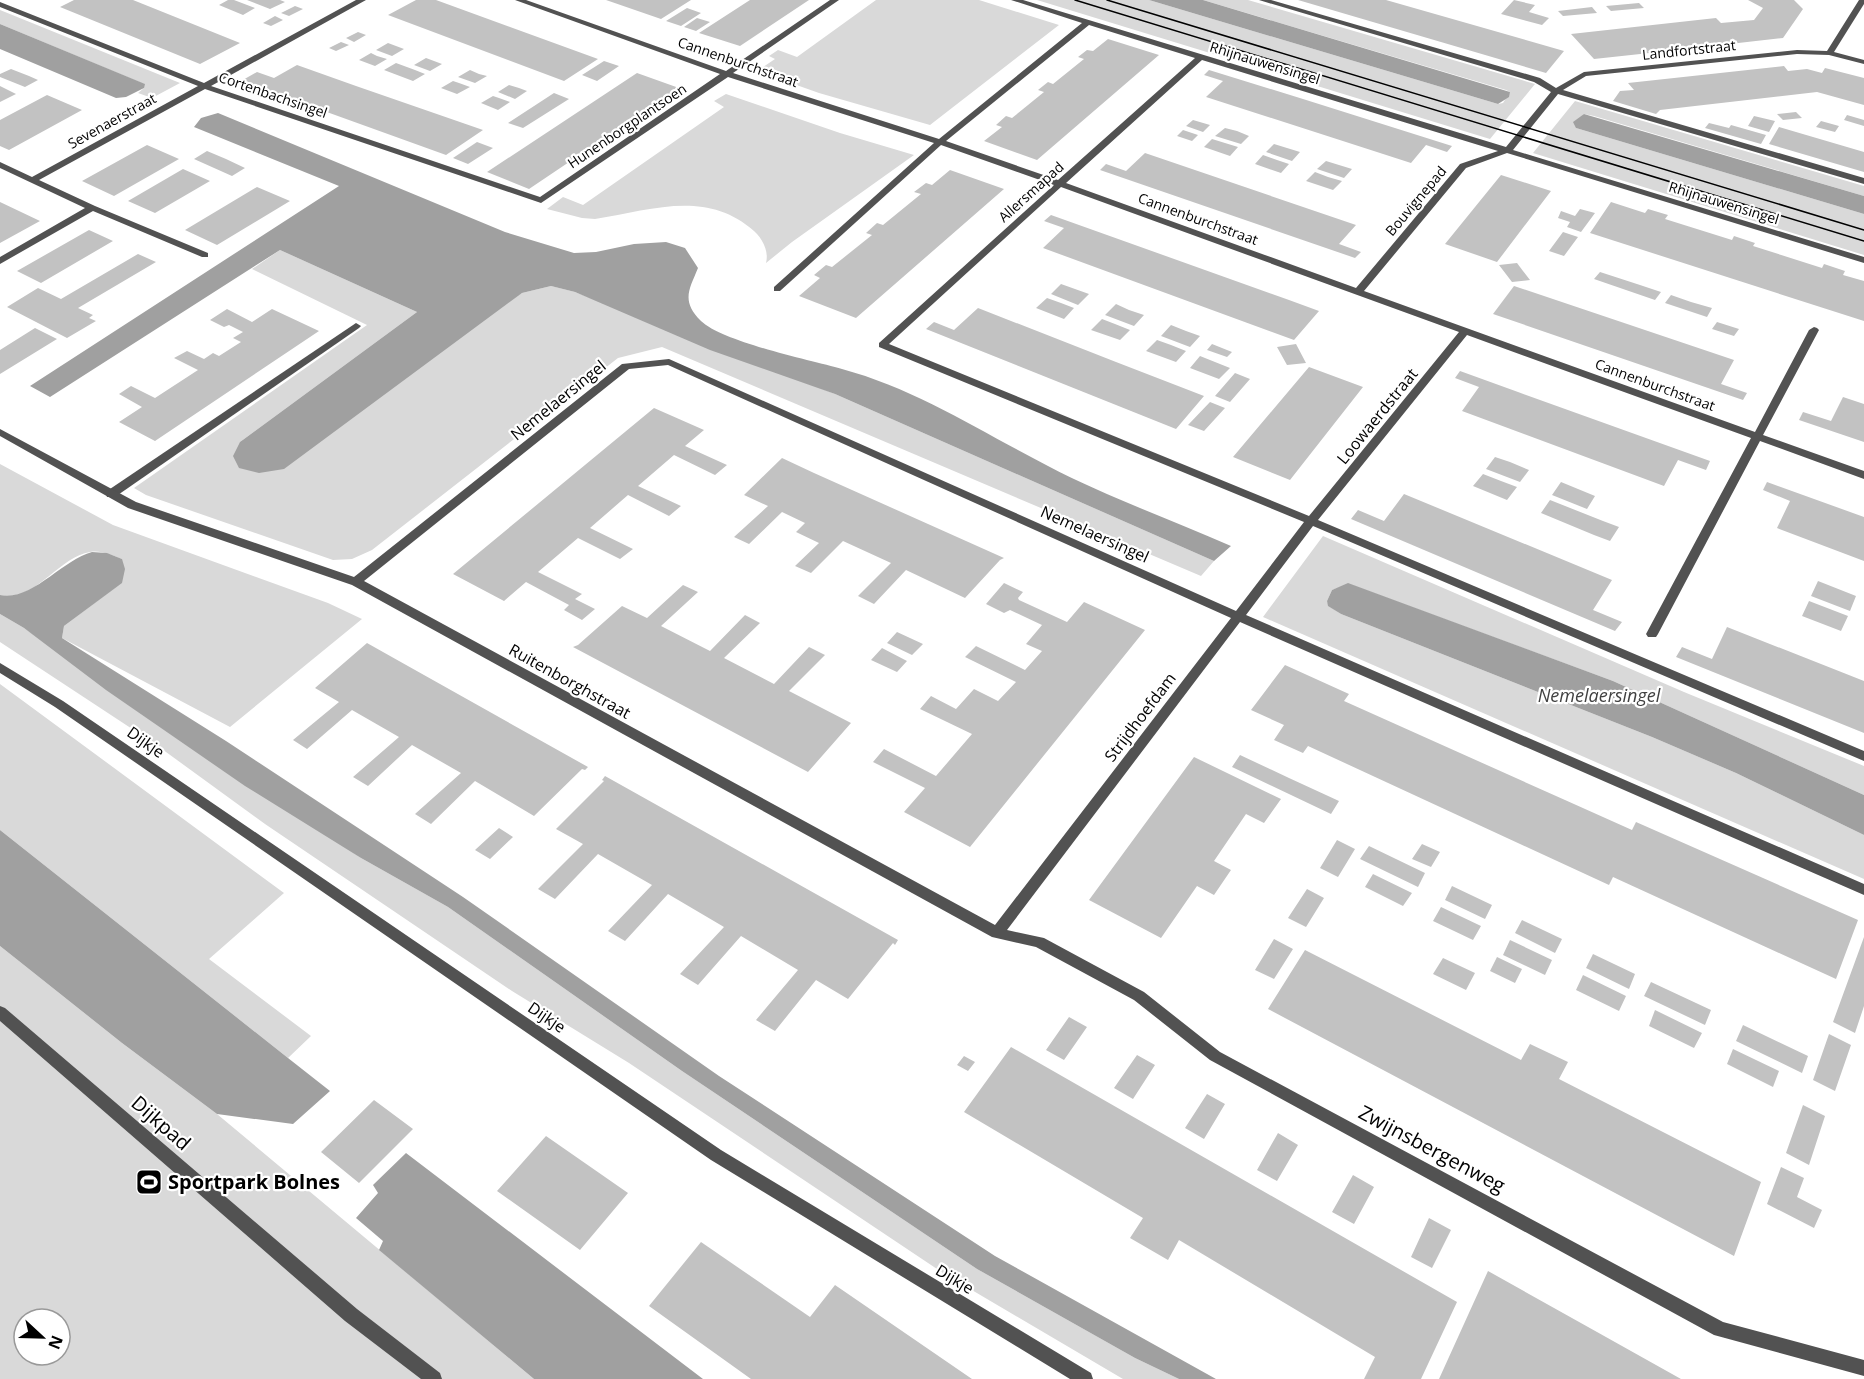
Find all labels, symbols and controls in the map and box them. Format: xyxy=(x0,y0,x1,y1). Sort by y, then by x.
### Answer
street label: Cannenburchstraat xyxy=(675,32,801,91)
street label: Landfortstraat xyxy=(1641,35,1737,64)
street label: Rhijnauwensingel xyxy=(1208,37,1323,88)
street label: Cortenbachsingel xyxy=(216,67,330,122)
street label: Hunenborgplantsoen xyxy=(564,79,690,172)
street label: Sevenaerstraat xyxy=(64,88,159,153)
street label: Allersmapad xyxy=(994,157,1067,226)
street label: Bouvignepad xyxy=(1381,162,1450,240)
street label: Rhijnauwensingel xyxy=(1667,177,1782,228)
street label: Cannenburchstraat xyxy=(1136,188,1261,249)
street label: Cannenburchstraat xyxy=(1593,354,1718,415)
street label: Nemelaersingel xyxy=(506,355,610,445)
street label: Loowaerdstraat xyxy=(1331,363,1423,469)
street label: Nemelaersingel xyxy=(1037,500,1153,568)
street label: Ruitenborghstraat xyxy=(505,638,635,724)
street label: Strijdhoefdam xyxy=(1099,668,1181,766)
water label: Nemelaersingel xyxy=(1538,683,1661,707)
street label: Dijkje xyxy=(123,721,169,763)
street label: Dijkje xyxy=(524,996,570,1038)
street label: Dijkpad xyxy=(126,1089,197,1156)
street label: Zwijnsbergenweg xyxy=(1354,1099,1510,1199)
sports icon: Sportpark Bolnes xyxy=(134,1167,164,1197)
place label: Sportpark Bolnes xyxy=(168,1168,340,1195)
street label: Dijkje xyxy=(932,1259,978,1299)
north arrow xyxy=(12,1307,72,1367)
text: N xyxy=(43,1332,69,1353)

